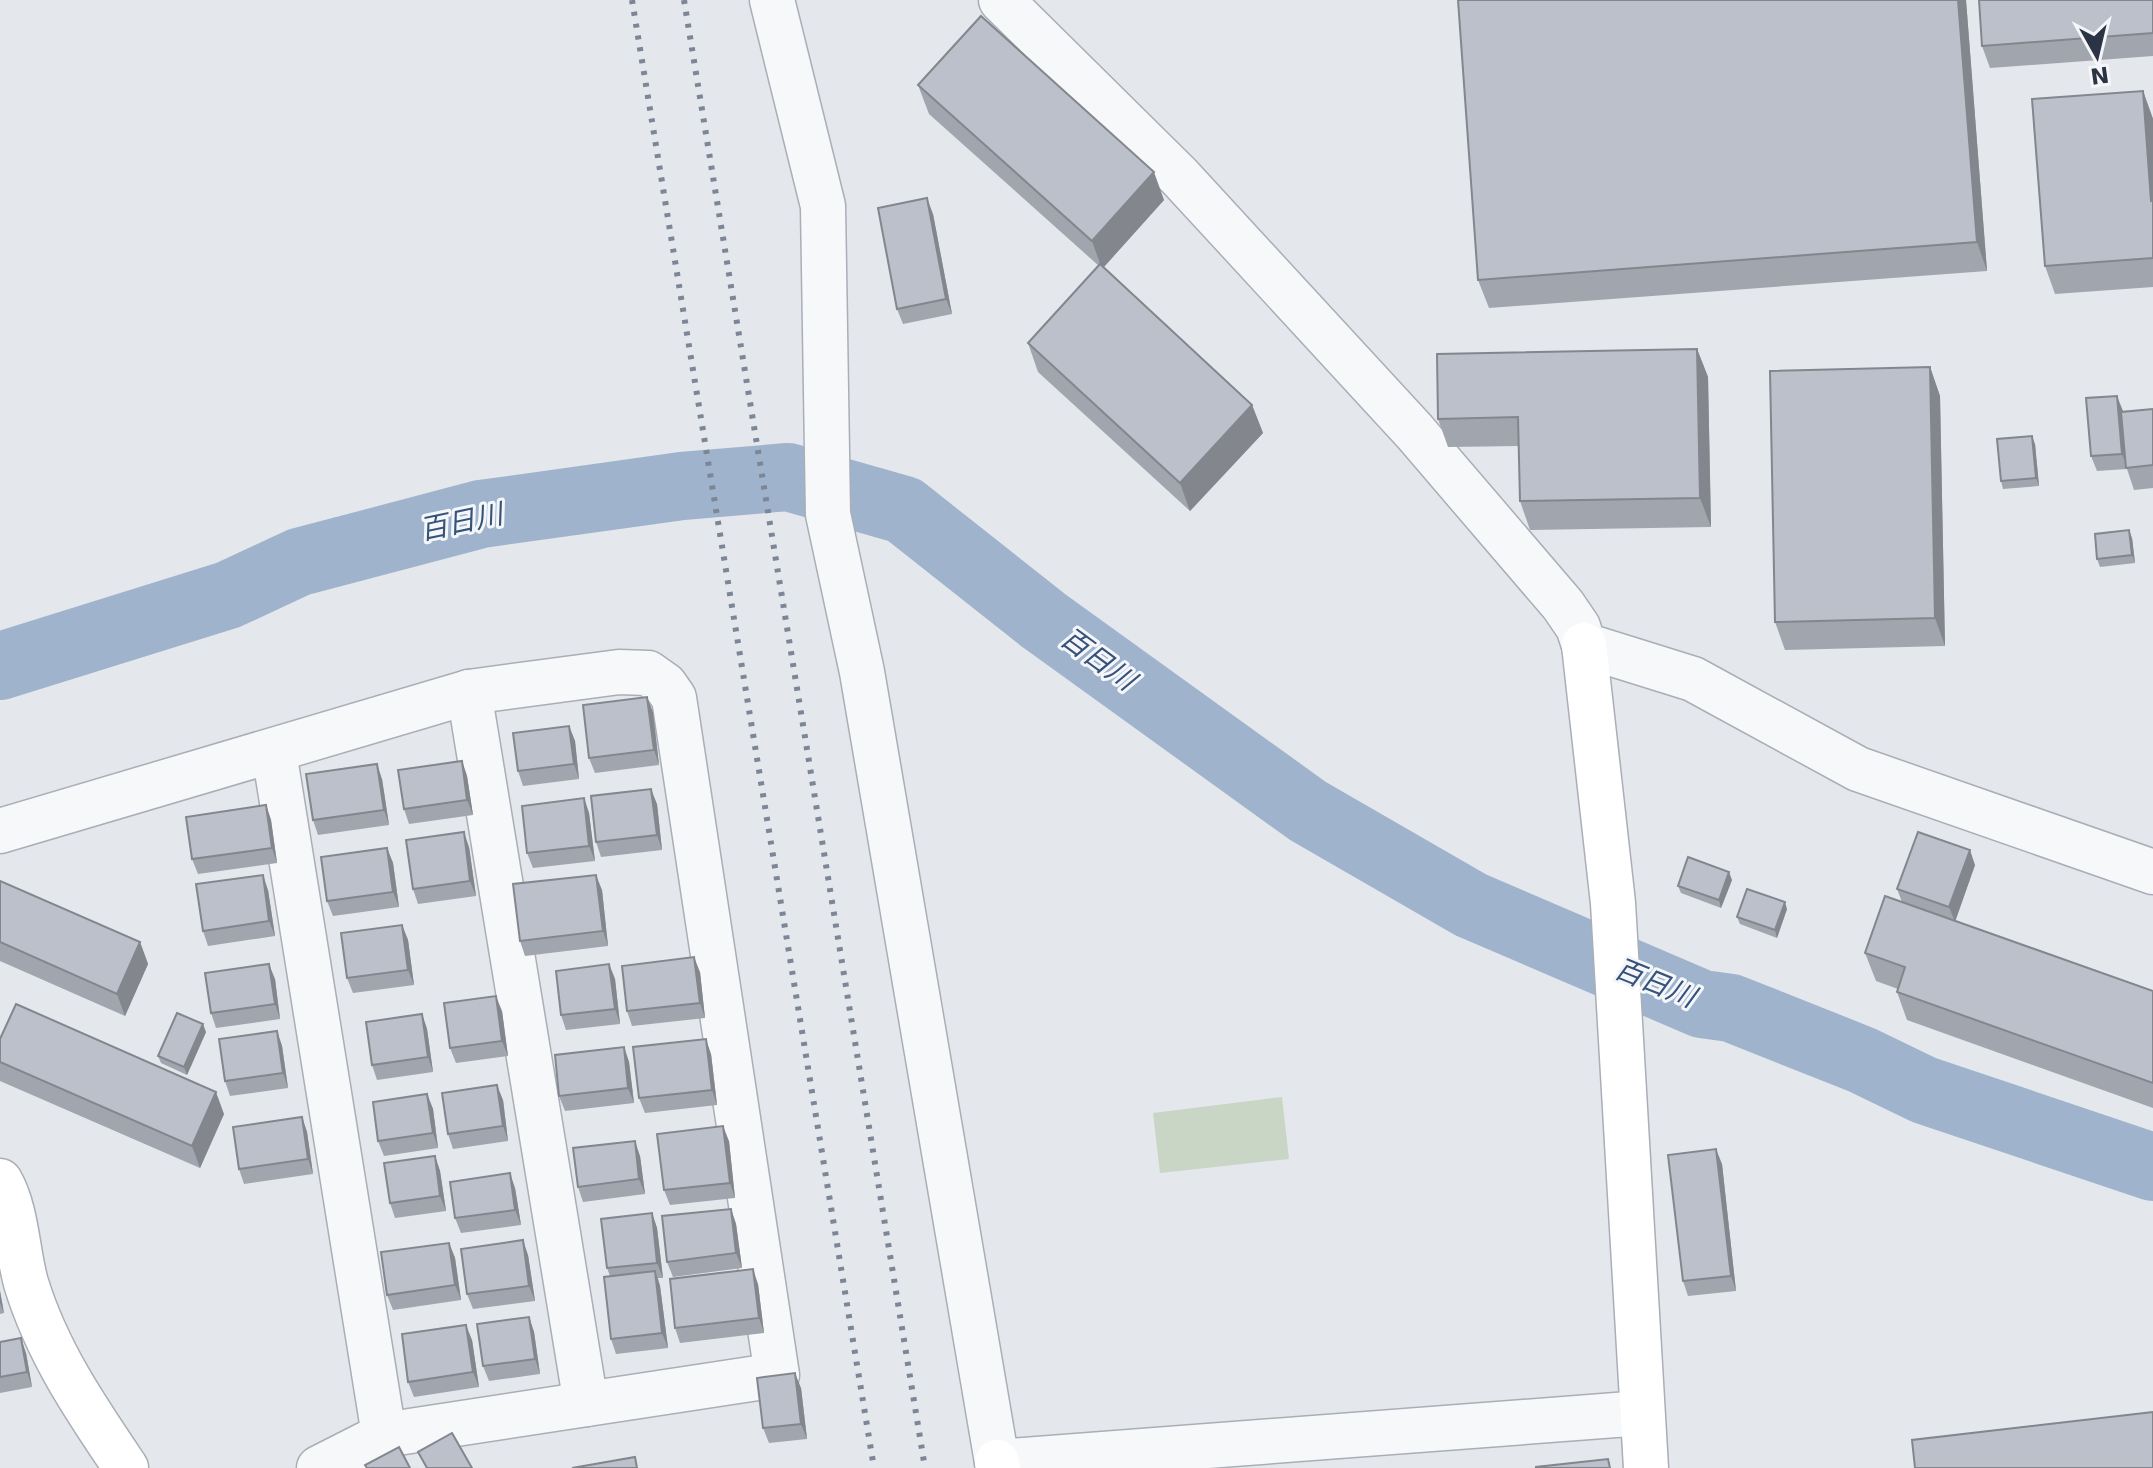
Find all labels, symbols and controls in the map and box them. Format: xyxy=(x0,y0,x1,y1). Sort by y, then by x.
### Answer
north arrow xyxy=(2057,16,2137,96)
text: N xyxy=(2089,62,2111,89)
water label: 百日川 xyxy=(416,497,508,547)
water label: 百日川 xyxy=(1054,621,1144,699)
water label: 百日川 xyxy=(1610,952,1703,1015)

